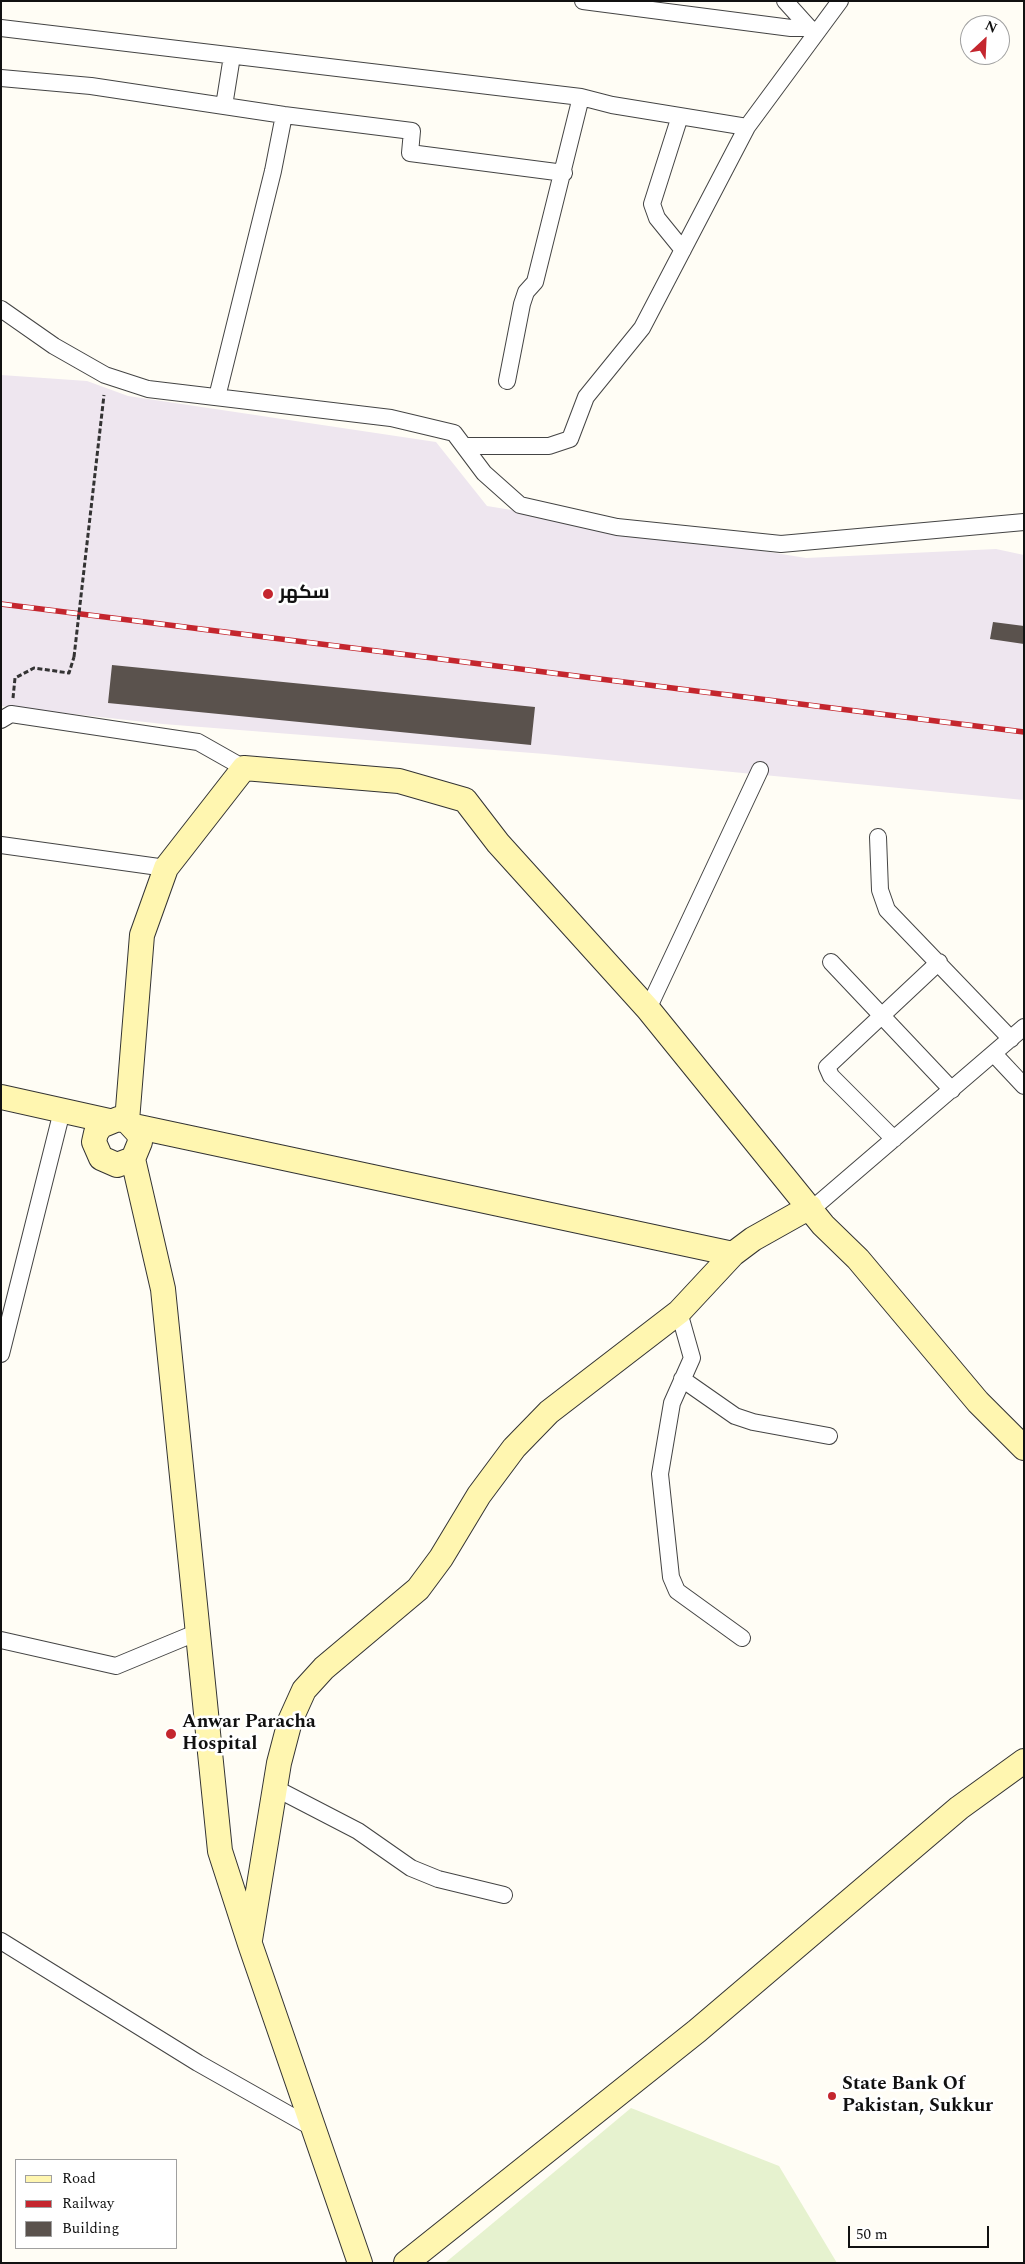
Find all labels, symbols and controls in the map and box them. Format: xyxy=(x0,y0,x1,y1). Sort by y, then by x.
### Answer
north arrow xyxy=(960,15,1010,65)
text: N xyxy=(982,15,1001,39)
place label: سكهر xyxy=(279,583,329,605)
marker: سكهر xyxy=(261,587,275,601)
place label: Anwar Paracha Hospital xyxy=(182,1712,316,1756)
marker: Anwar Paracha Hospital xyxy=(164,1727,178,1741)
place label: State Bank Of Pakistan, Sukkur xyxy=(842,2074,993,2118)
marker: State Bank Of Pakistan, Sukkur xyxy=(826,2090,838,2102)
legend xyxy=(15,2159,178,2249)
text: Road xyxy=(62,2167,96,2190)
text: Railway xyxy=(62,2192,114,2215)
scale bar xyxy=(850,2216,991,2248)
text: Building xyxy=(62,2217,119,2240)
text: 50 m xyxy=(856,2223,888,2246)

